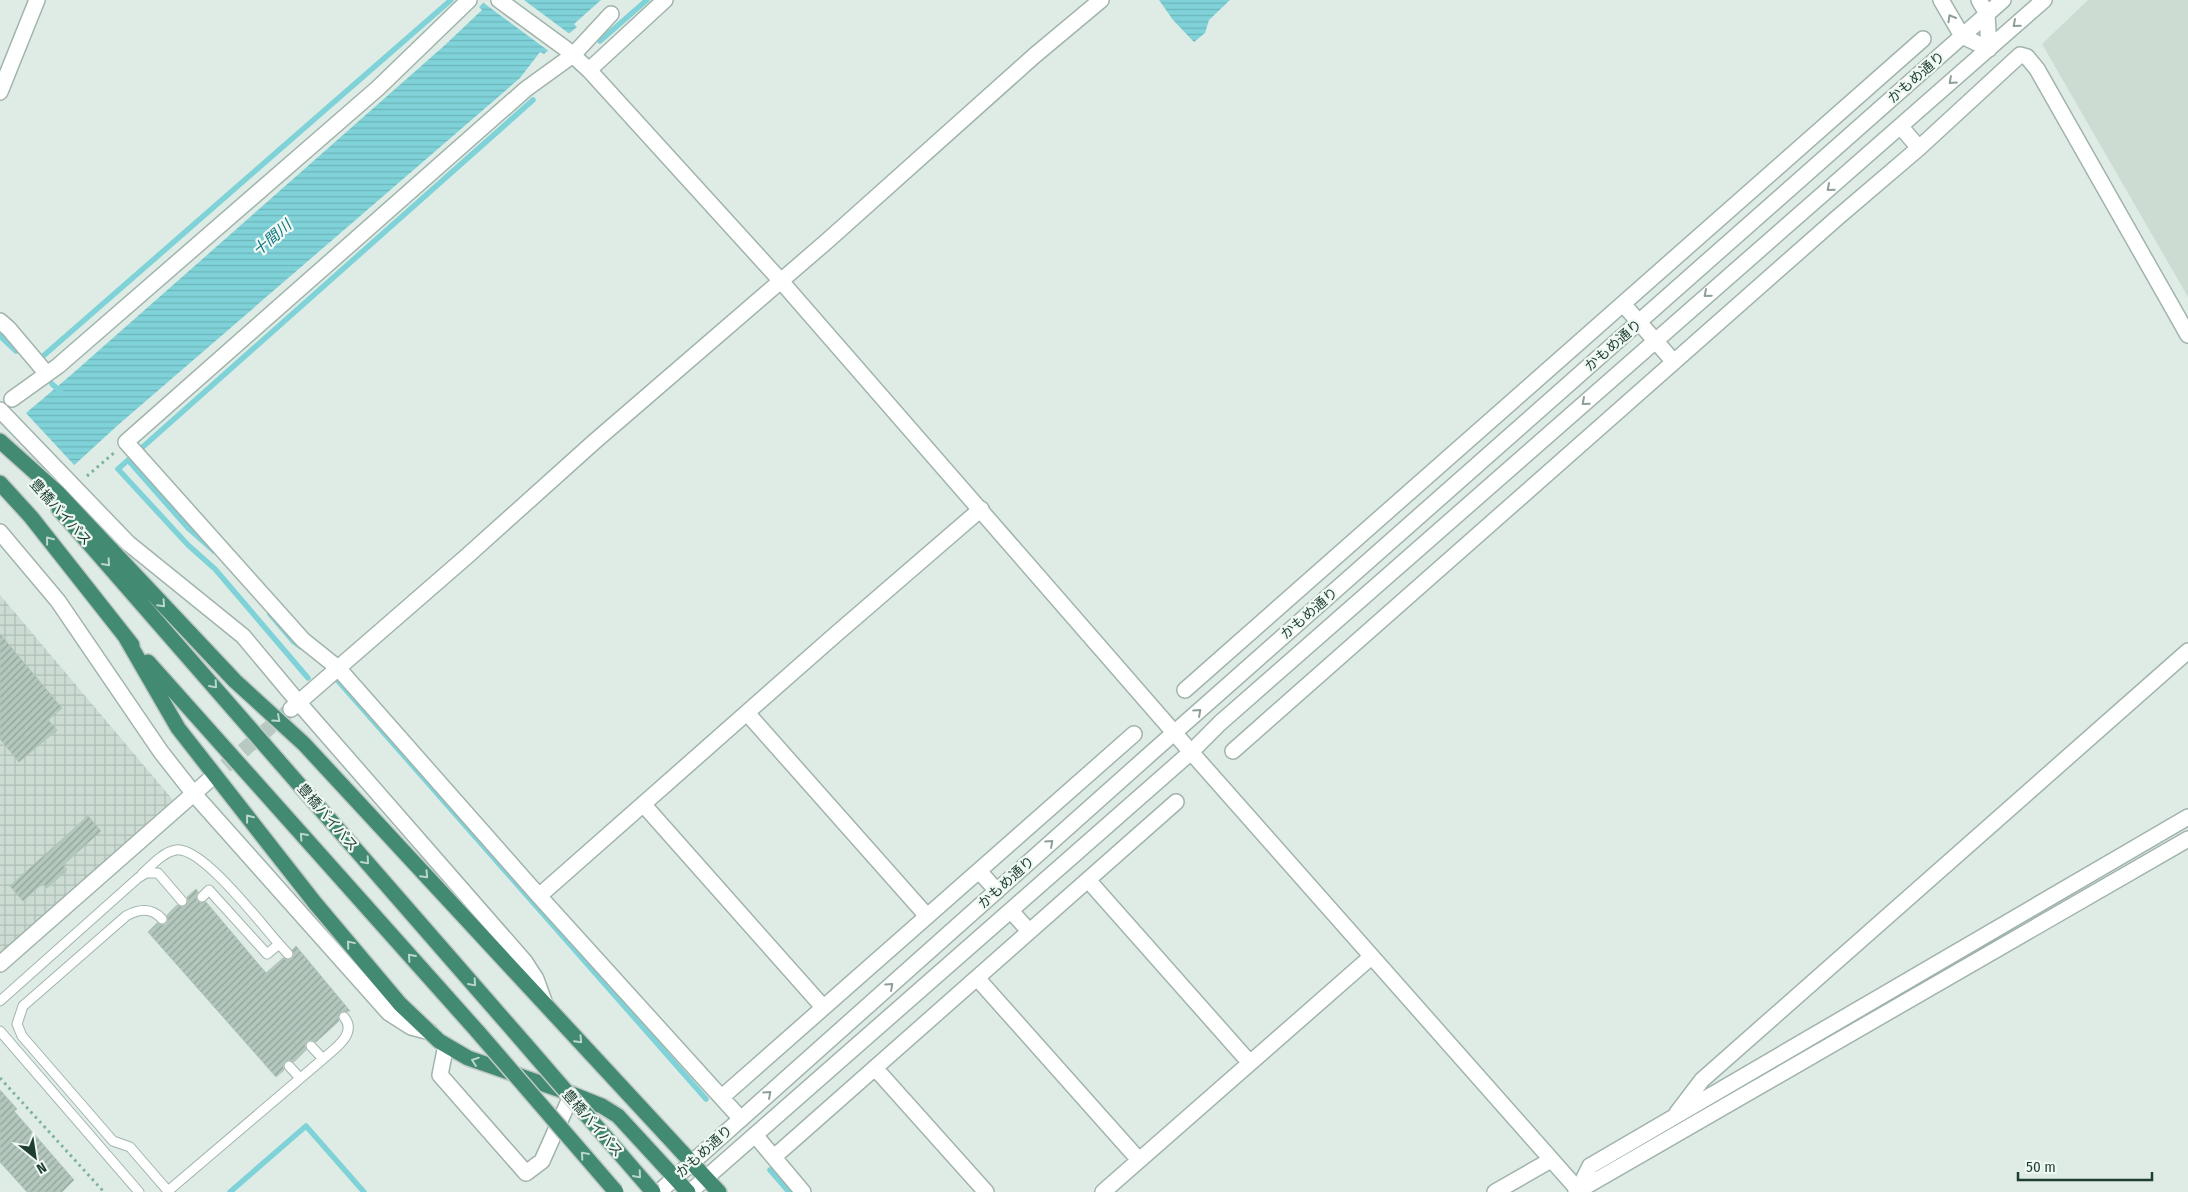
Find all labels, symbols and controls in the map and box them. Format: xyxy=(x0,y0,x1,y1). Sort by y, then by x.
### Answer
one-way arrow xyxy=(1948,15,1958,24)
one-way arrow xyxy=(2013,18,2022,27)
street label: かもめ通り xyxy=(1884,48,1948,107)
one-way arrow xyxy=(1949,75,1958,84)
one-way arrow xyxy=(1827,183,1836,192)
water label: 十間川 xyxy=(249,215,296,260)
one-way arrow xyxy=(1704,289,1713,298)
street label: かもめ通り xyxy=(1581,316,1645,375)
one-way arrow xyxy=(1582,396,1591,405)
street label: 豊橋バイパス xyxy=(26,476,95,549)
one-way arrow xyxy=(46,537,54,546)
one-way arrow xyxy=(101,557,110,566)
street label: かもめ通り xyxy=(1277,584,1341,643)
one-way arrow xyxy=(156,598,165,607)
one-way arrow xyxy=(208,679,216,688)
one-way arrow xyxy=(1192,708,1201,717)
one-way arrow xyxy=(271,713,280,722)
street label: 豊橋バイパス xyxy=(294,780,362,855)
one-way arrow xyxy=(245,814,254,823)
one-way arrow xyxy=(299,832,308,841)
one-way arrow xyxy=(1045,840,1054,849)
street label: かもめ通り xyxy=(975,853,1038,912)
one-way arrow xyxy=(360,855,369,864)
one-way arrow xyxy=(419,869,428,878)
one-way arrow xyxy=(347,941,356,950)
one-way arrow xyxy=(408,953,417,962)
one-way arrow xyxy=(467,978,476,987)
one-way arrow xyxy=(884,983,893,992)
one-way arrow xyxy=(573,1034,582,1043)
one-way arrow xyxy=(472,1056,480,1066)
street label: 豊橋バイパス xyxy=(559,1086,627,1161)
one-way arrow xyxy=(763,1091,772,1100)
street label: かもめ通り xyxy=(673,1122,736,1181)
north arrow xyxy=(10,1132,60,1182)
scale bar xyxy=(2018,1150,2152,1182)
one-way arrow xyxy=(581,1152,590,1161)
text: N xyxy=(33,1158,49,1177)
text: 50 m xyxy=(2026,1158,2056,1176)
one-way arrow xyxy=(632,1169,641,1178)

